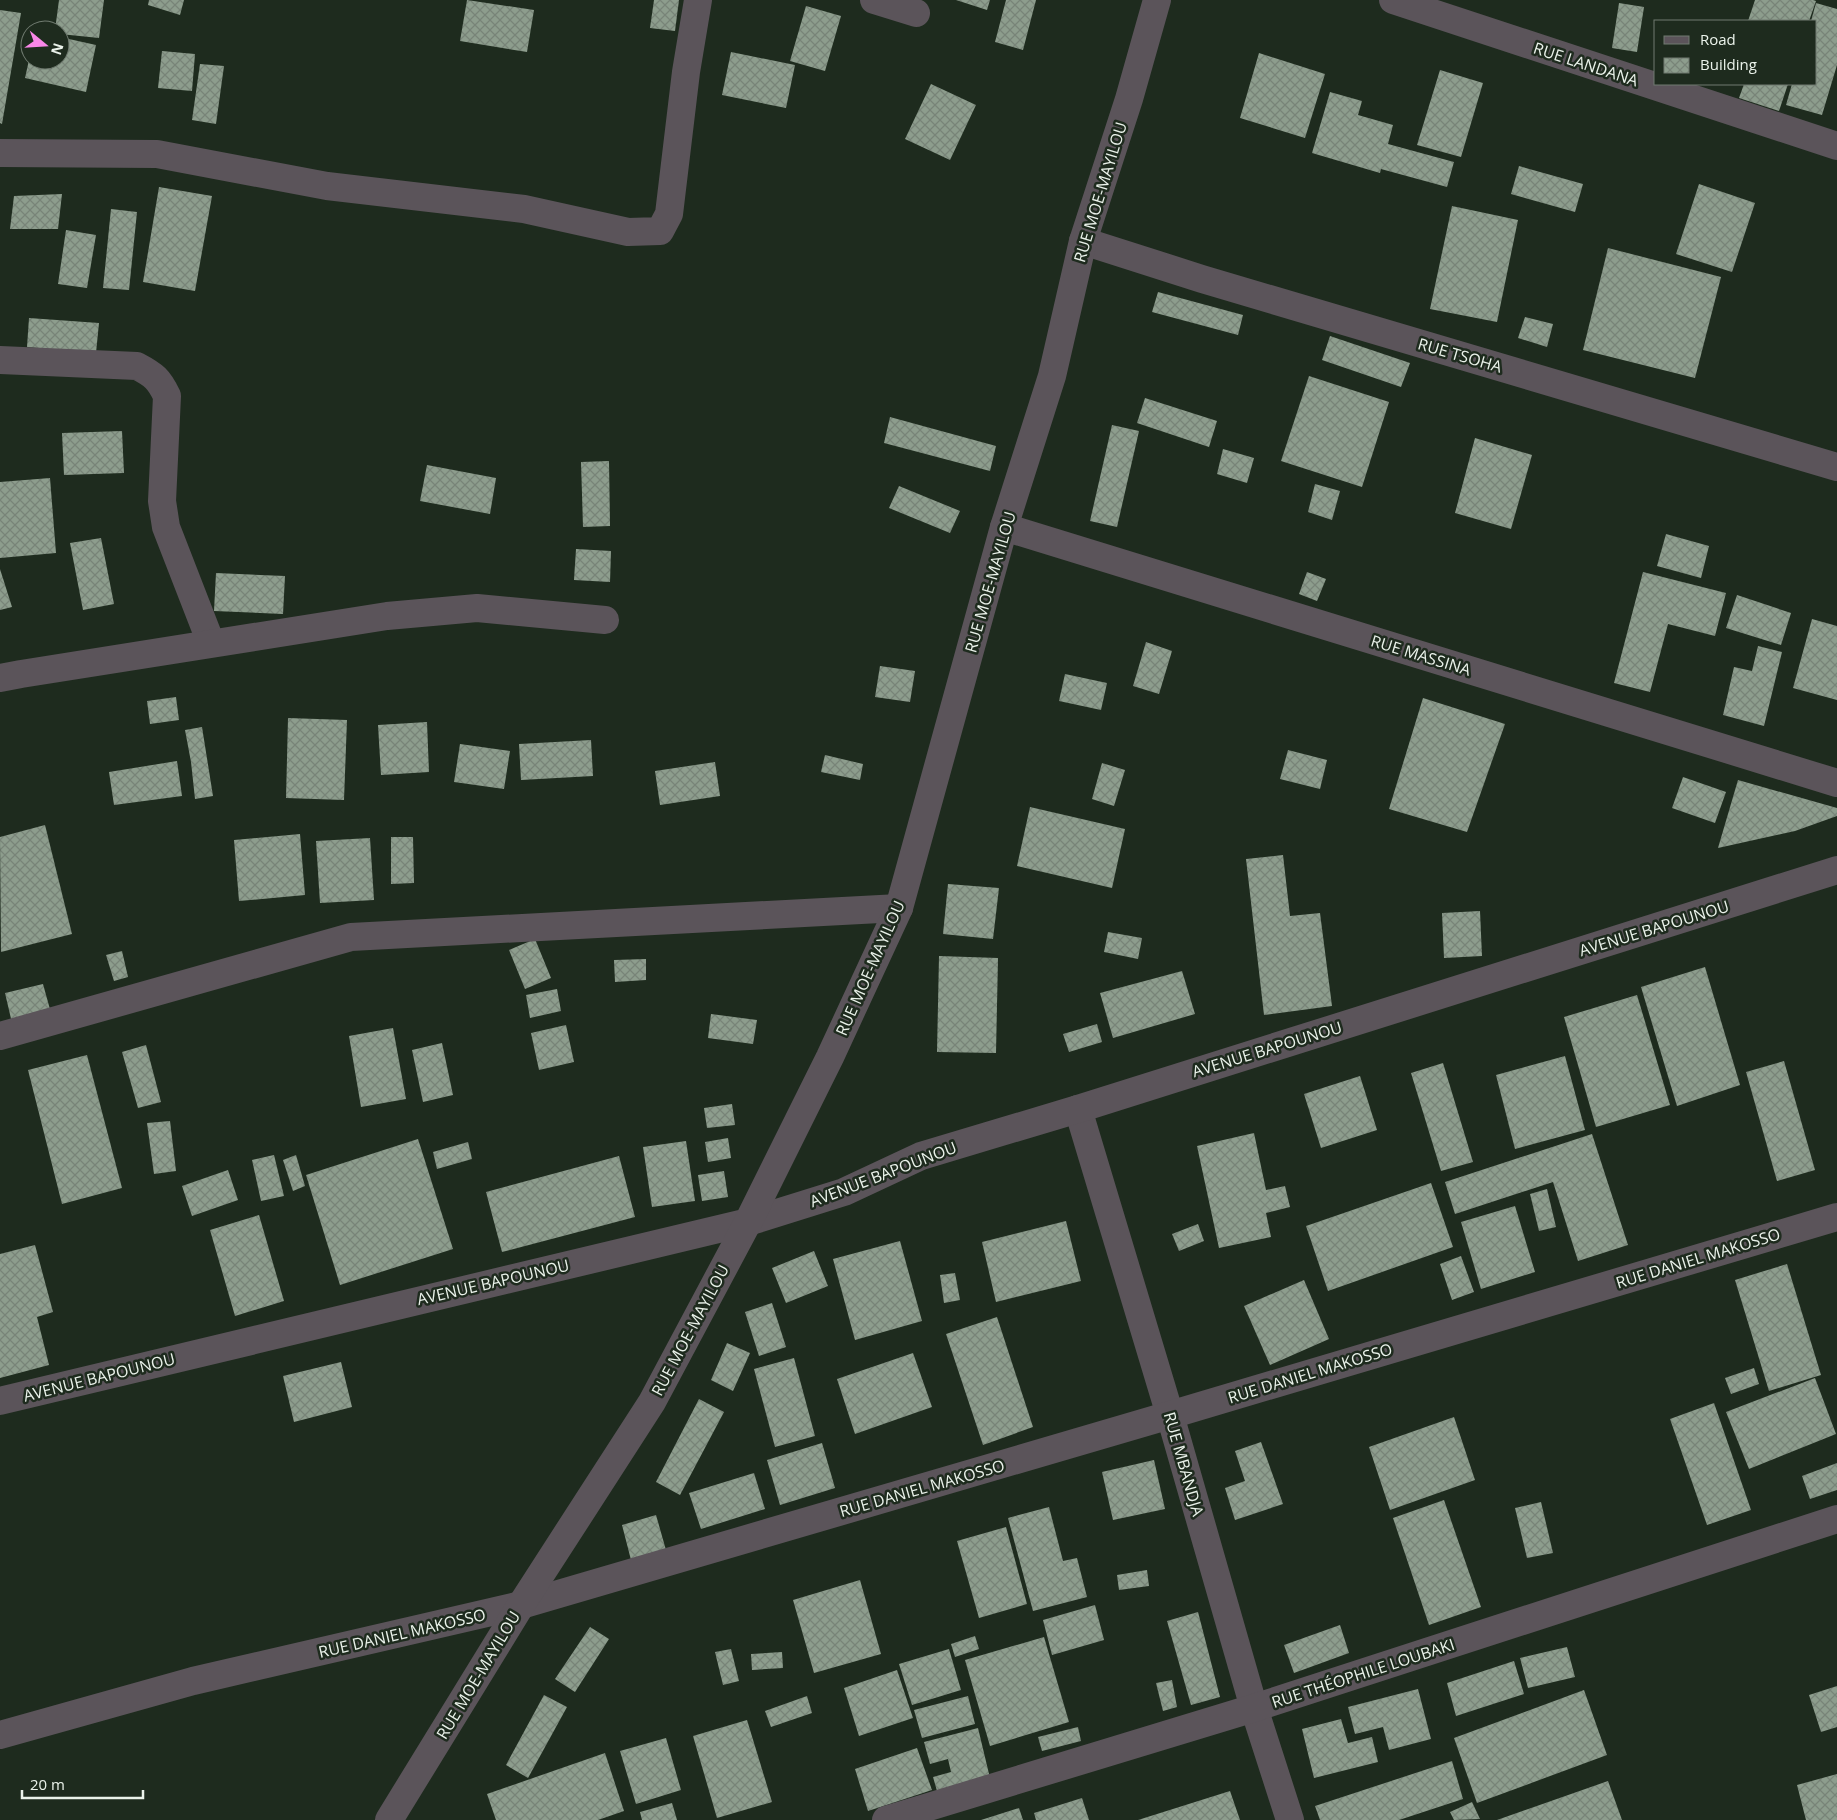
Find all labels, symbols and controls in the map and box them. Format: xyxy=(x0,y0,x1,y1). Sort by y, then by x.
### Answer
north arrow xyxy=(20,20,70,70)
legend xyxy=(1654,20,1817,85)
text: Road xyxy=(1700,29,1736,49)
street label: RUE LANDANA xyxy=(1531,37,1642,92)
text: N xyxy=(47,41,69,58)
text: Building xyxy=(1700,54,1757,74)
street label: RUE MOE-MAYILOU xyxy=(1068,119,1132,265)
street label: RUE TSOHA xyxy=(1415,333,1505,378)
street label: RUE MOE-MAYILOU xyxy=(959,509,1021,655)
street label: RUE MASSINA xyxy=(1368,629,1474,681)
street label: AVENUE BAPOUNOU xyxy=(1576,895,1732,961)
street label: RUE MOE-MAYILOU xyxy=(830,897,910,1039)
street label: AVENUE BAPOUNOU xyxy=(1189,1016,1345,1082)
street label: AVENUE BAPOUNOU xyxy=(806,1136,960,1212)
street label: RUE DANIEL MAKOSSO xyxy=(1613,1222,1783,1294)
street label: AVENUE BAPOUNOU xyxy=(415,1254,571,1310)
street label: RUE MOE-MAYILOU xyxy=(646,1260,734,1400)
street label: RUE DANIEL MAKOSSO xyxy=(1225,1337,1395,1409)
street label: AVENUE BAPOUNOU xyxy=(21,1347,177,1407)
street label: RUE MBANDJA xyxy=(1159,1409,1210,1520)
street label: RUE DANIEL MAKOSSO xyxy=(837,1454,1007,1522)
street label: RUE DANIEL MAKOSSO xyxy=(316,1603,488,1663)
street label: RUE MOE-MAYILOU xyxy=(431,1607,525,1743)
street label: RUE THÉOPHILE LOUBAKI xyxy=(1269,1633,1457,1713)
scale bar xyxy=(22,1768,144,1800)
text: 20 m xyxy=(30,1774,65,1794)

